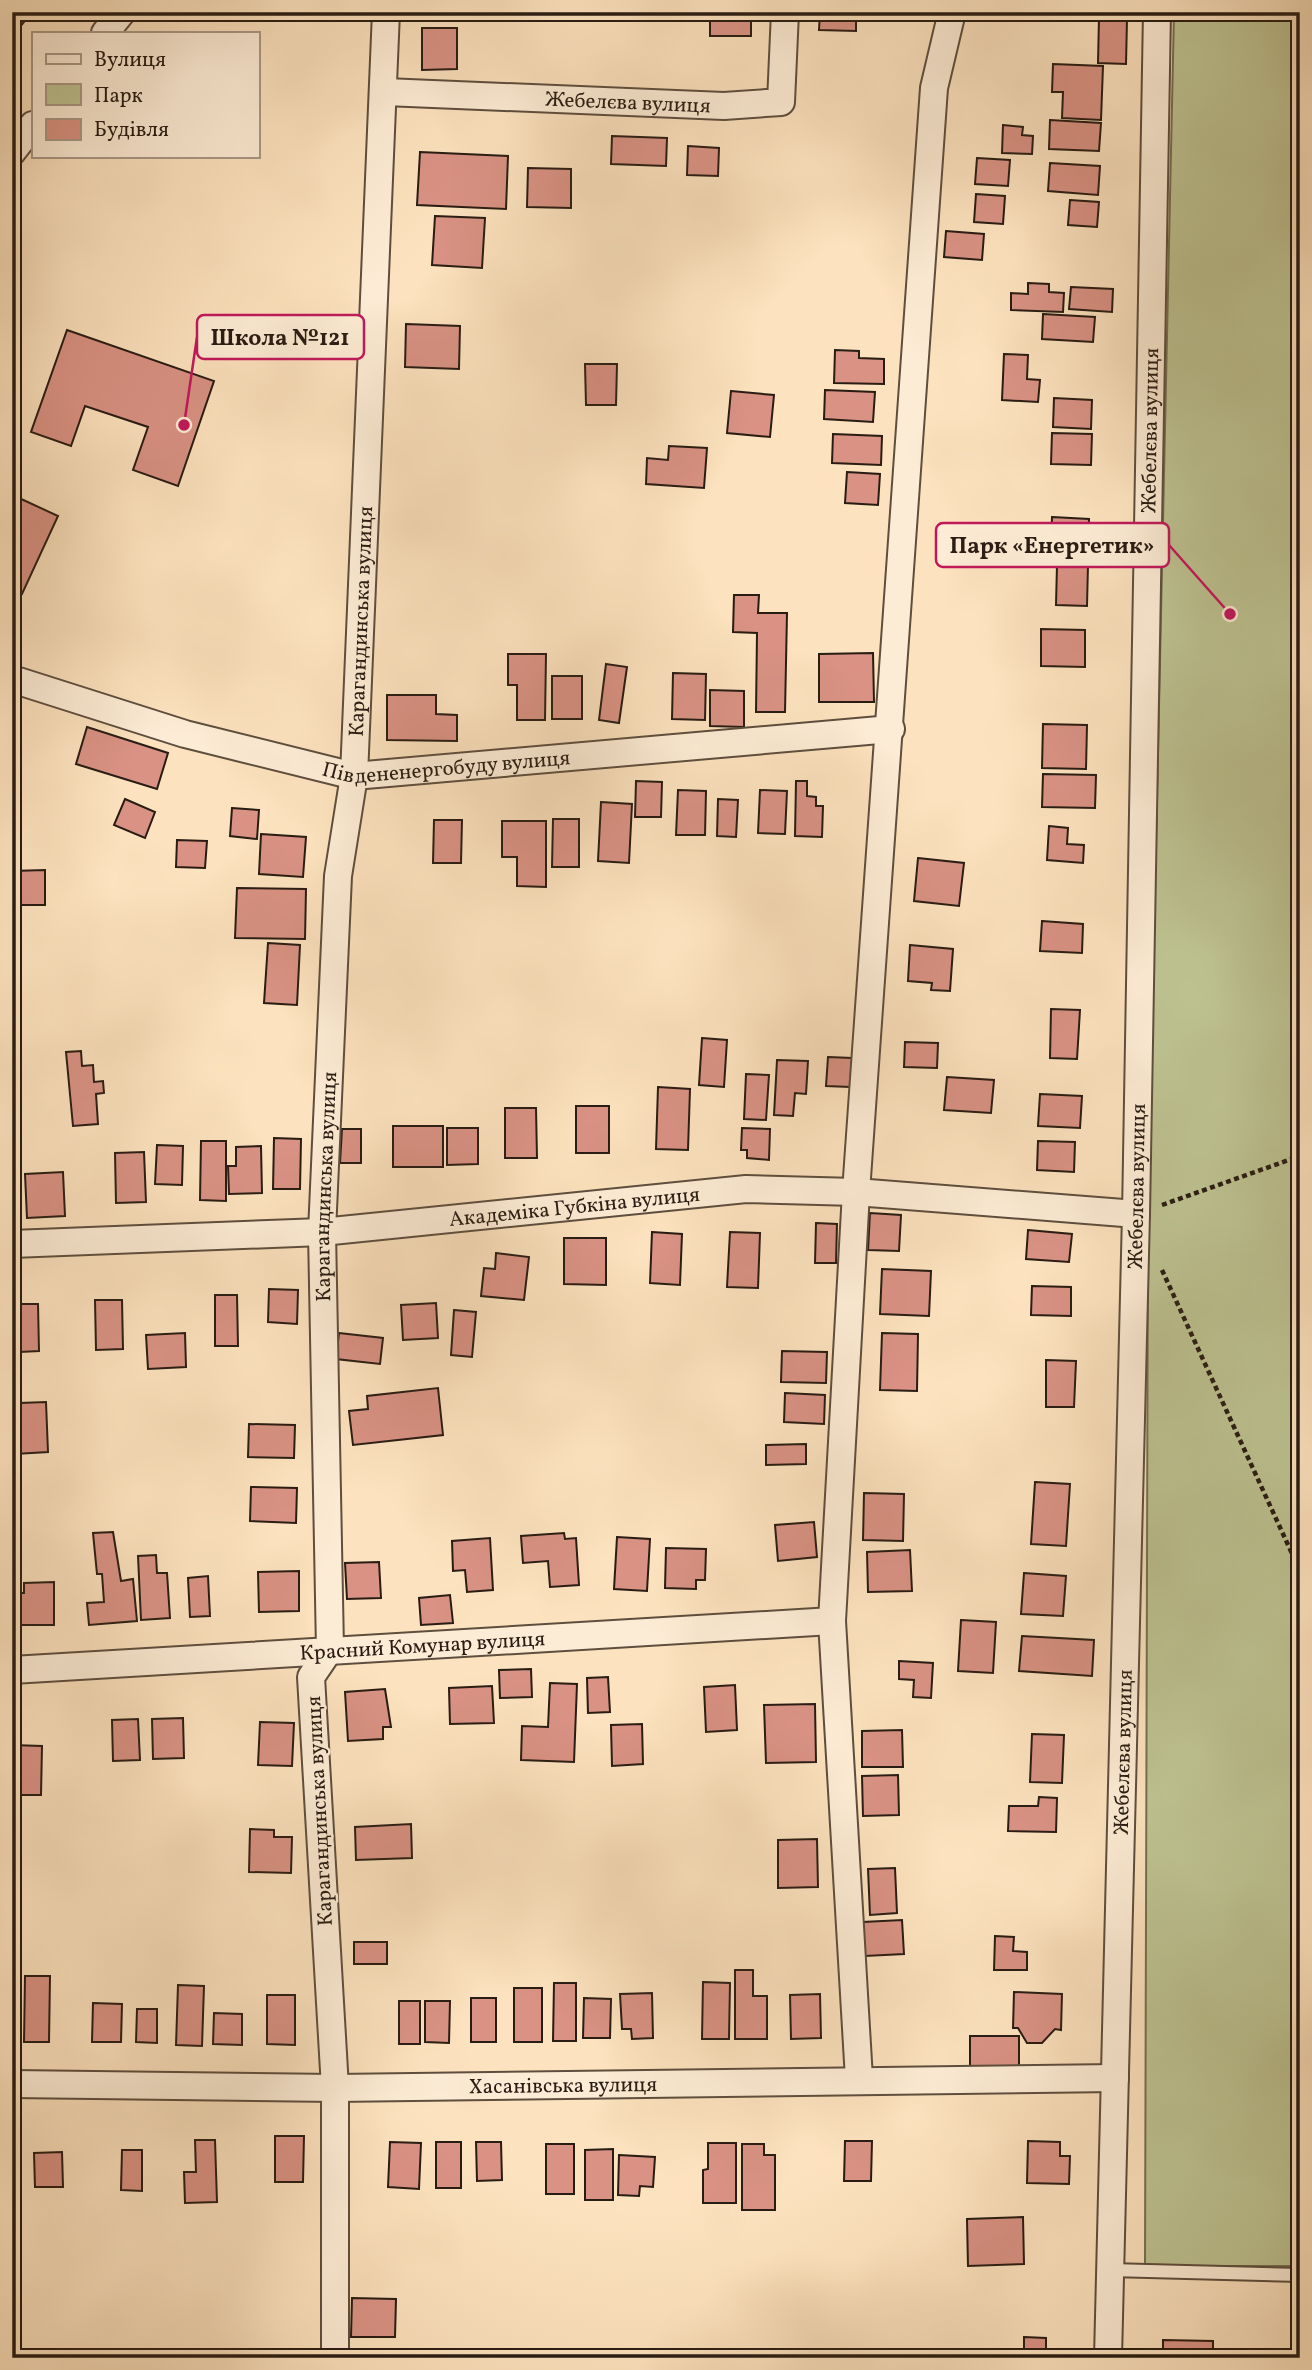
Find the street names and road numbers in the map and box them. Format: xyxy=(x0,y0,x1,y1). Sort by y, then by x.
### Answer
street label: Жебелєва вулиця xyxy=(544,86,711,121)
street label: Жебелєва вулиця xyxy=(1135,347,1167,514)
street label: Карагандинська вулиця xyxy=(343,506,381,737)
street label: Південенергобуду вулиця xyxy=(319,744,572,792)
street label: Карагандинська вулиця xyxy=(309,1071,345,1302)
street label: Жебелєва вулиця xyxy=(1122,1103,1154,1270)
street label: Академіка Губкіна вулиця xyxy=(448,1181,701,1235)
street label: Красний Комунар вулиця xyxy=(299,1625,546,1669)
street label: Жебелєва вулиця xyxy=(1108,1669,1141,1835)
street label: Карагандинська вулиця xyxy=(300,1695,341,1927)
street label: Хасанівська вулиця xyxy=(469,2071,657,2102)

